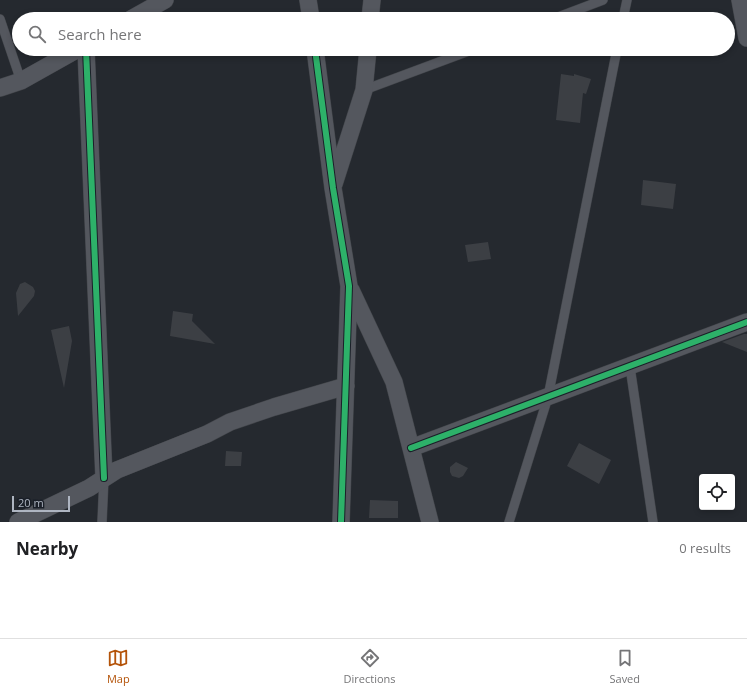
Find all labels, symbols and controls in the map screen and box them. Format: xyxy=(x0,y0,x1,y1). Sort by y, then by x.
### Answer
search box xyxy=(12,12,735,56)
icon: search xyxy=(26,23,48,45)
text: Search here xyxy=(58,24,142,44)
map controls xyxy=(699,474,735,510)
button: locate xyxy=(699,474,735,510)
scale bar xyxy=(12,494,70,513)
text: 20 m xyxy=(18,495,44,510)
text: Nearby xyxy=(16,537,78,560)
text: 0 results xyxy=(679,539,731,557)
tab: Map xyxy=(107,647,130,686)
tab: Directions xyxy=(344,647,396,686)
tab: Saved xyxy=(609,647,640,686)

